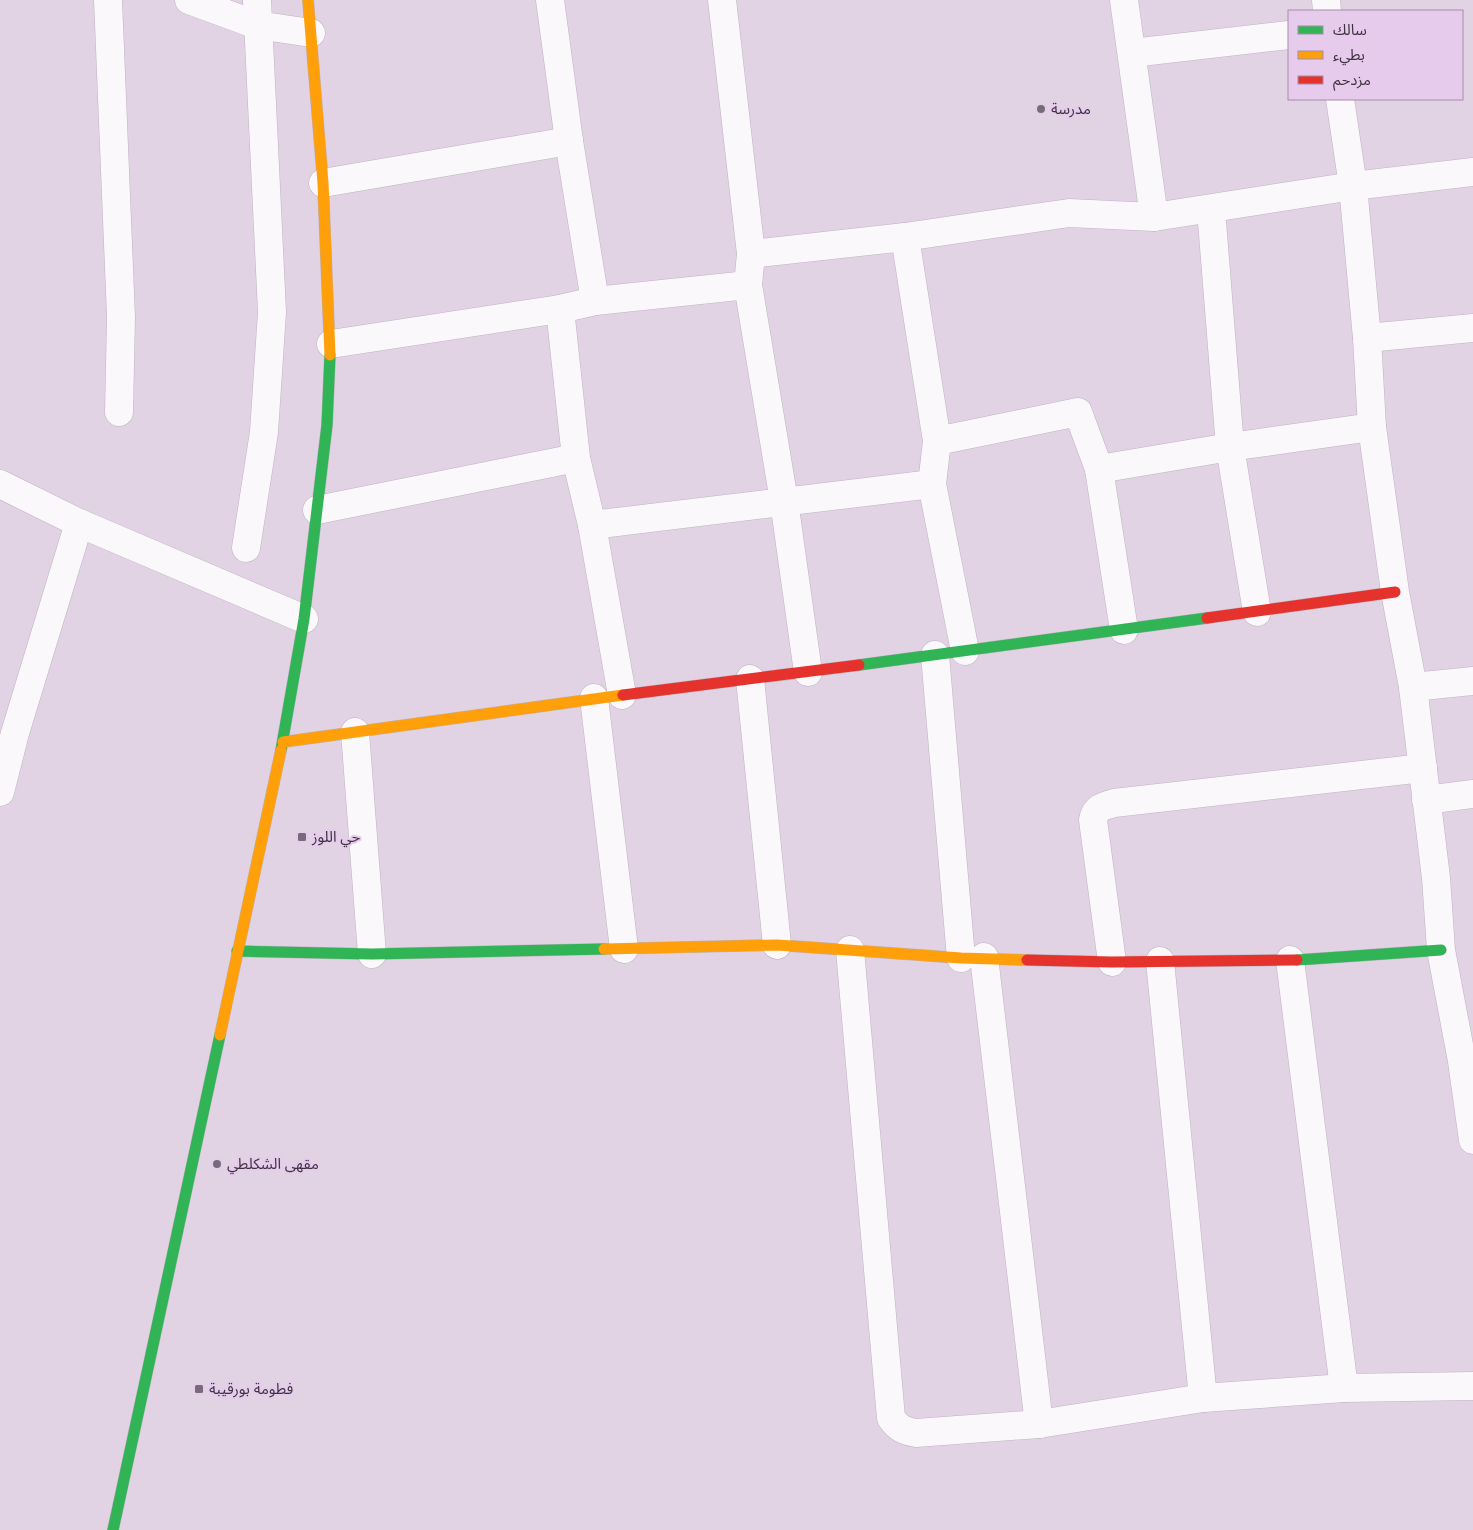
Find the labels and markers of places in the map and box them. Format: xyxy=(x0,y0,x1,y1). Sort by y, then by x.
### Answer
place label: مدرسة xyxy=(1051,100,1091,118)
marker: مدرسة xyxy=(1035,103,1047,115)
place label: حي اللوز xyxy=(311,828,360,848)
marker: حي اللوز xyxy=(296,831,308,843)
place label: مقهى الشكلطي xyxy=(227,1155,319,1175)
marker: مقهى الشكلطي xyxy=(211,1158,223,1170)
place label: فطومة بورقيبة xyxy=(209,1380,294,1398)
marker: فطومة بورقيبة xyxy=(193,1383,205,1395)

